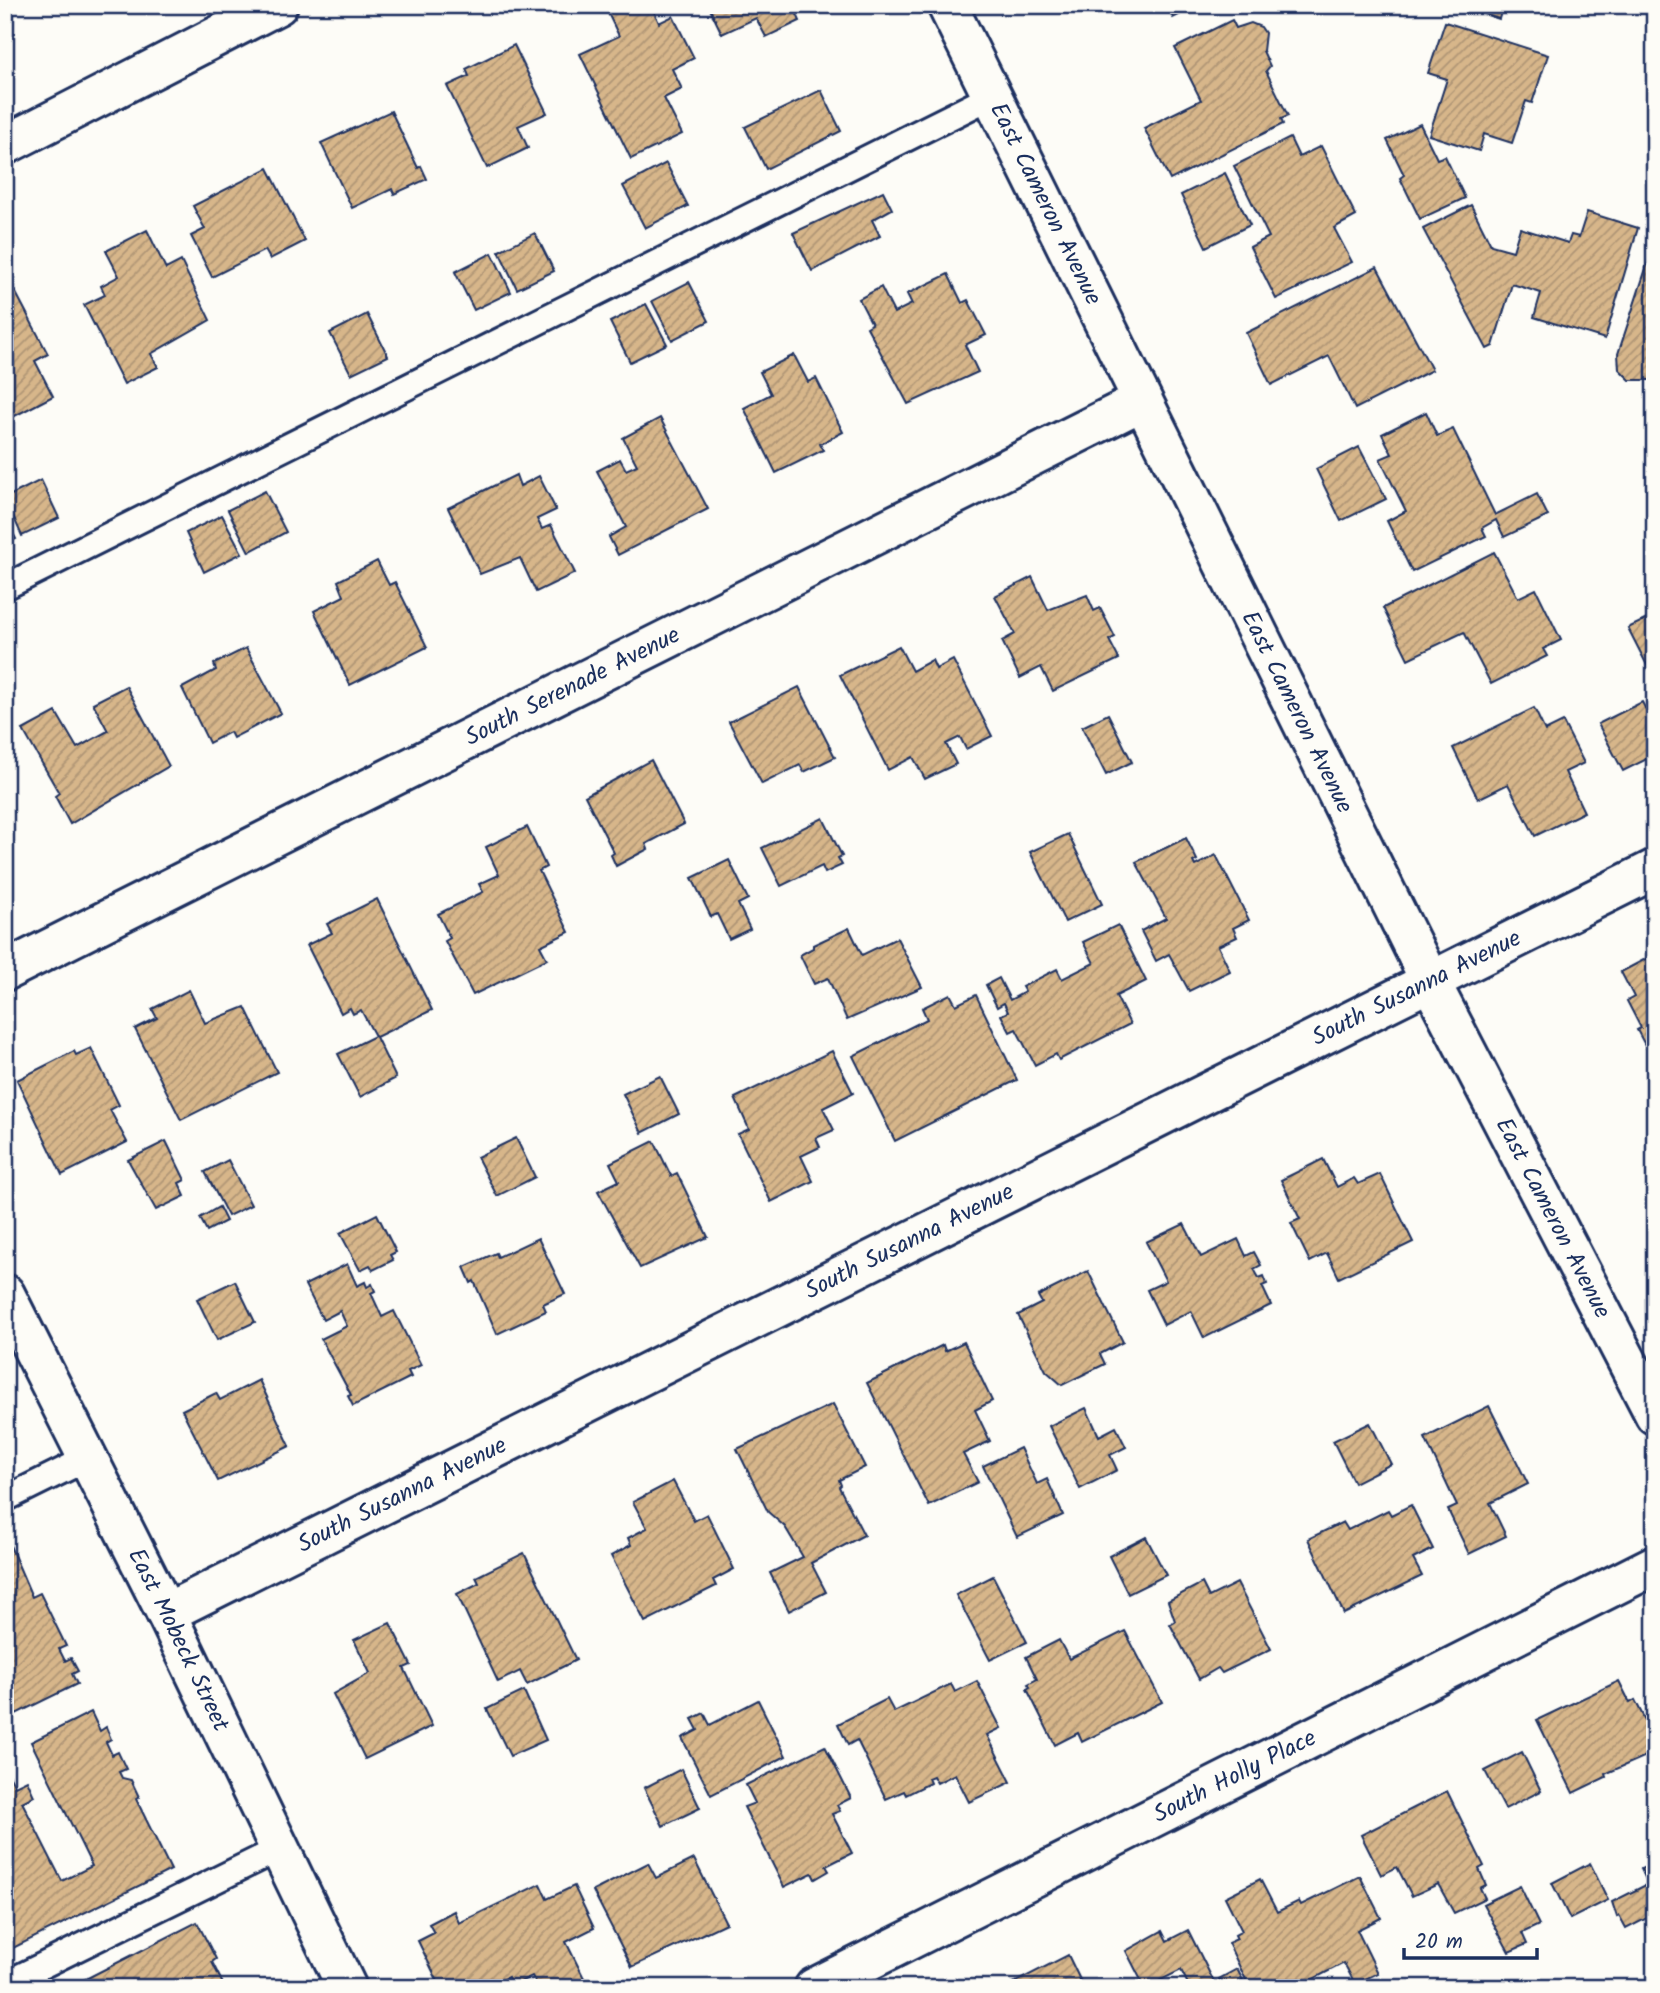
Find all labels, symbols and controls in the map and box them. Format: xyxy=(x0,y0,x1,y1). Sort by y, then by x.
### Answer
street label: East Cameron Avenue xyxy=(979,96,1112,312)
street label: East Cameron Avenue xyxy=(1230,604,1364,820)
street label: South Serenade Avenue xyxy=(458,616,687,757)
street label: South Susanna Avenue xyxy=(1305,919,1528,1057)
street label: East Cameron Avenue xyxy=(1484,1111,1621,1326)
street label: South Susanna Avenue xyxy=(798,1173,1021,1310)
street label: South Susanna Avenue xyxy=(291,1426,514,1564)
street label: East Mobeck Street xyxy=(117,1541,240,1739)
street label: South Holly Place xyxy=(1146,1719,1323,1834)
scale bar xyxy=(1404,1916,1538,1960)
text: 20 m xyxy=(1415,1926,1463,1959)

